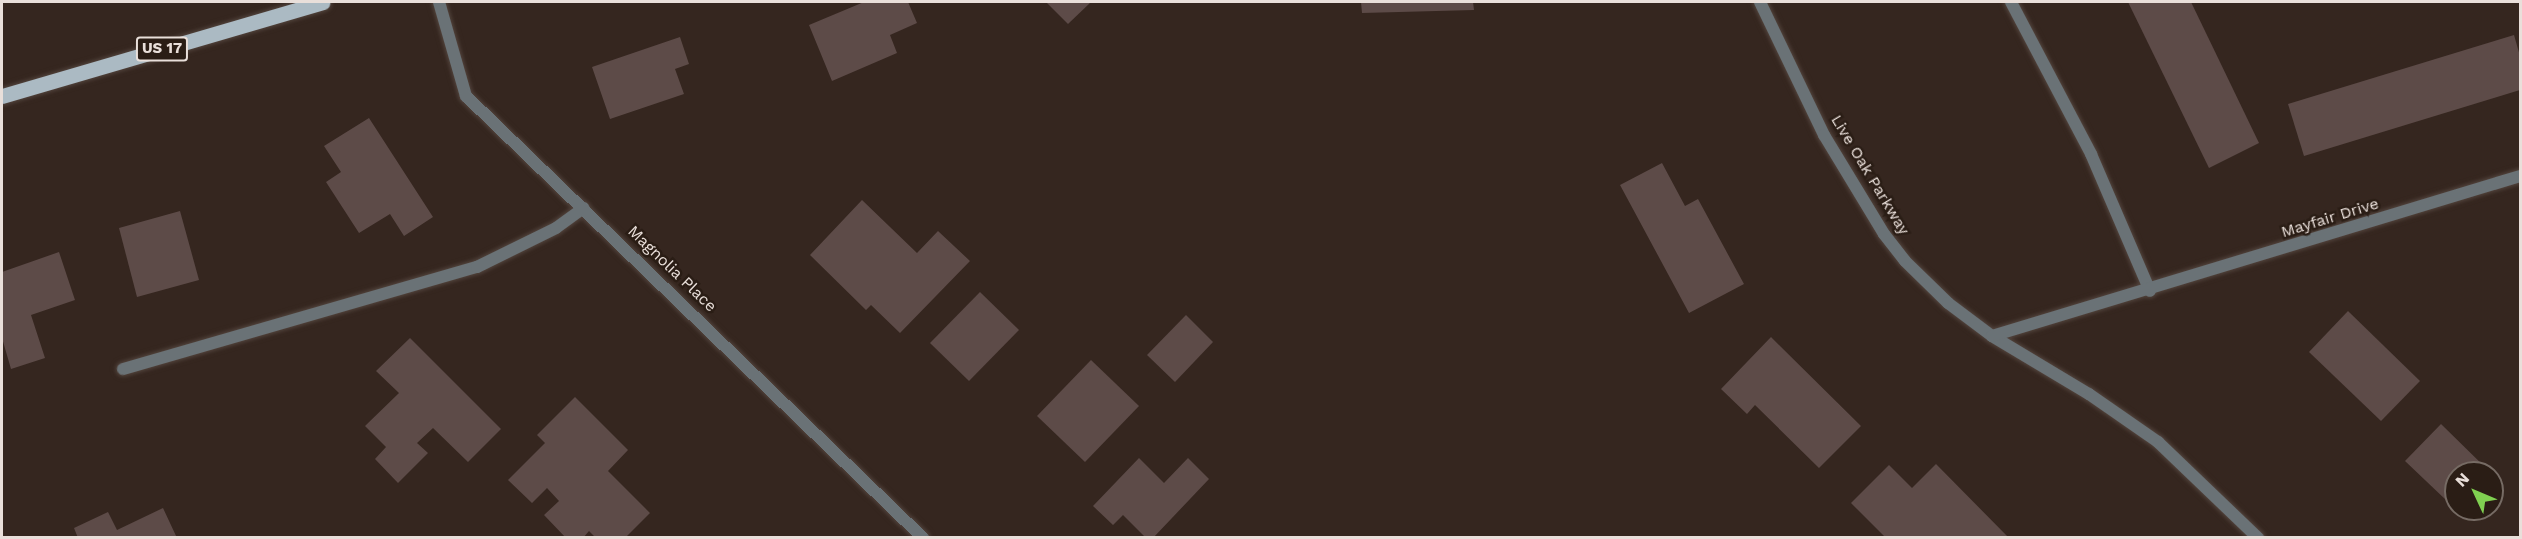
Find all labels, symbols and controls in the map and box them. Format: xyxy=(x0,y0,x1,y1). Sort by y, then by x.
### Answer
road number: US 17 xyxy=(135,37,189,61)
street label: Live Oak Parkway xyxy=(1827,111,1913,239)
street label: Mayfair Drive xyxy=(2279,194,2381,242)
street label: Magnolia Place xyxy=(624,222,720,316)
north arrow xyxy=(2444,461,2504,521)
text: N xyxy=(2451,469,2473,490)

